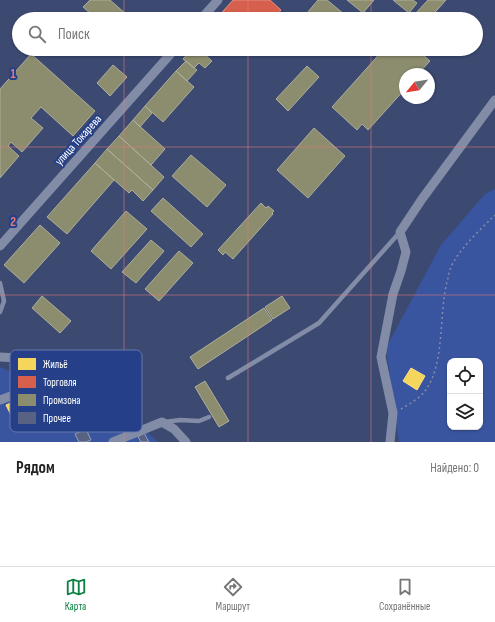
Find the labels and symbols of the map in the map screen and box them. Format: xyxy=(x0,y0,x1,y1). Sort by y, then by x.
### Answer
text: 1 xyxy=(10,66,16,82)
north arrow xyxy=(399,68,435,104)
street label: улица Токарева xyxy=(52,112,105,169)
text: 2 xyxy=(10,214,16,230)
legend xyxy=(10,350,142,432)
text: Жильё xyxy=(43,358,68,371)
text: Торговля xyxy=(43,376,77,389)
text: Промзона xyxy=(43,394,81,407)
text: Прочее xyxy=(43,412,71,425)

